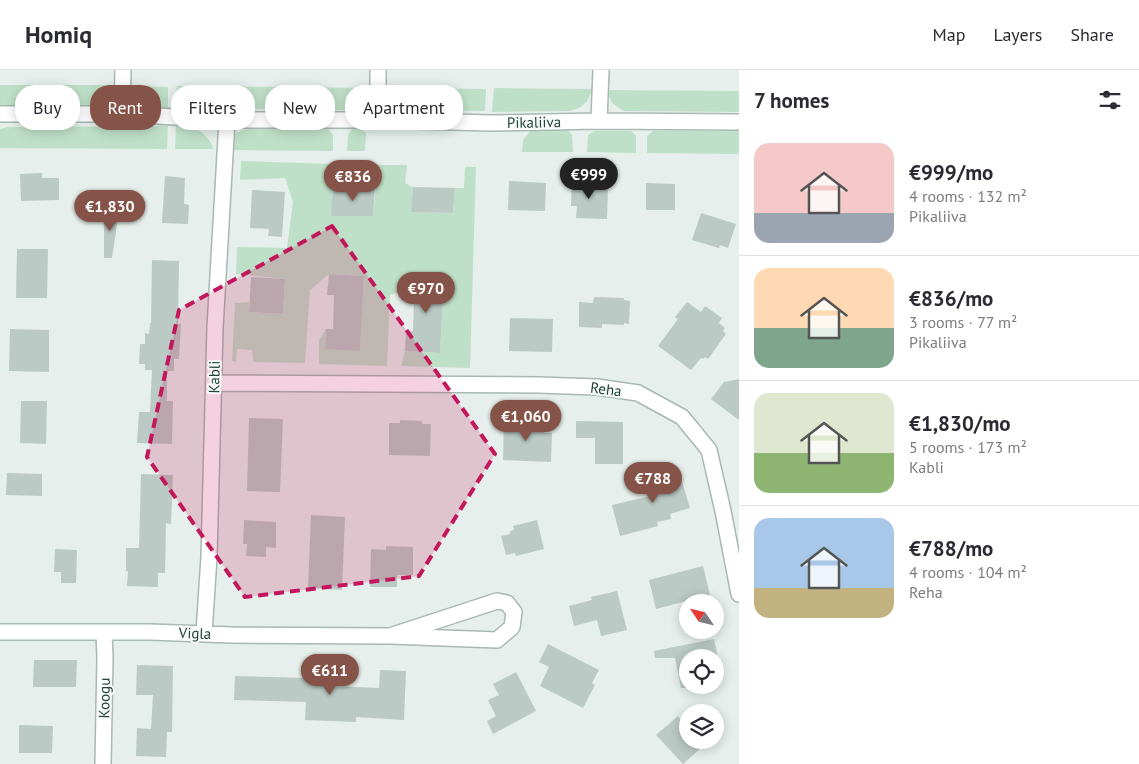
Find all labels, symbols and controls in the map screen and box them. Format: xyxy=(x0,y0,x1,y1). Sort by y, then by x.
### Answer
text: Homiq xyxy=(25,19,92,50)
text: Map xyxy=(933,23,965,46)
text: Layers xyxy=(993,23,1042,46)
text: Share xyxy=(1070,23,1114,46)
chip: Buy xyxy=(15,85,80,130)
chip: Rent xyxy=(90,85,161,130)
chip: Filters xyxy=(171,85,255,130)
chip: New xyxy=(265,85,335,130)
chip: Apartment xyxy=(345,85,463,130)
icon: filters xyxy=(1096,86,1124,114)
text: 7 homes xyxy=(754,87,829,114)
street label: Pikaliiva xyxy=(507,112,561,132)
pin: €999 xyxy=(559,158,619,200)
text: €999/mo xyxy=(909,159,993,186)
pin: €836 xyxy=(323,160,383,202)
icon: home xyxy=(794,163,854,223)
text: €999 xyxy=(571,164,607,184)
text: €836 xyxy=(335,166,371,186)
text: 4 rooms · 132 m² xyxy=(909,186,1027,206)
pin: €1,830 xyxy=(69,190,151,232)
text: €1,830 xyxy=(85,196,135,216)
text: Pikaliiva xyxy=(909,206,967,226)
pin: €970 xyxy=(396,272,456,314)
text: €970 xyxy=(408,278,444,298)
text: €836/mo xyxy=(909,285,993,312)
icon: home xyxy=(794,288,854,348)
text: 3 rooms · 77 m² xyxy=(909,312,1017,332)
text: Pikaliiva xyxy=(909,332,967,352)
street label: Kabli xyxy=(204,361,224,393)
street label: Reha xyxy=(589,378,623,400)
pin: €1,060 xyxy=(485,400,567,442)
text: €1,060 xyxy=(501,406,551,426)
text: €1,830/mo xyxy=(909,410,1011,437)
icon: home xyxy=(794,413,854,473)
text: 5 rooms · 173 m² xyxy=(909,437,1027,457)
text: Kabli xyxy=(909,457,944,477)
pin: €788 xyxy=(623,462,683,504)
text: €788 xyxy=(635,468,671,488)
text: €788/mo xyxy=(909,535,993,562)
icon: home xyxy=(794,538,854,598)
text: 4 rooms · 104 m² xyxy=(909,562,1027,582)
text: Reha xyxy=(909,582,943,602)
north arrow xyxy=(679,594,724,639)
map controls xyxy=(679,594,724,749)
street label: Vigla xyxy=(177,623,212,643)
button: locate xyxy=(679,649,724,694)
pin: €611 xyxy=(300,654,360,696)
text: €611 xyxy=(312,660,348,680)
street label: Koogu xyxy=(94,678,114,718)
button: layers xyxy=(679,704,724,749)

